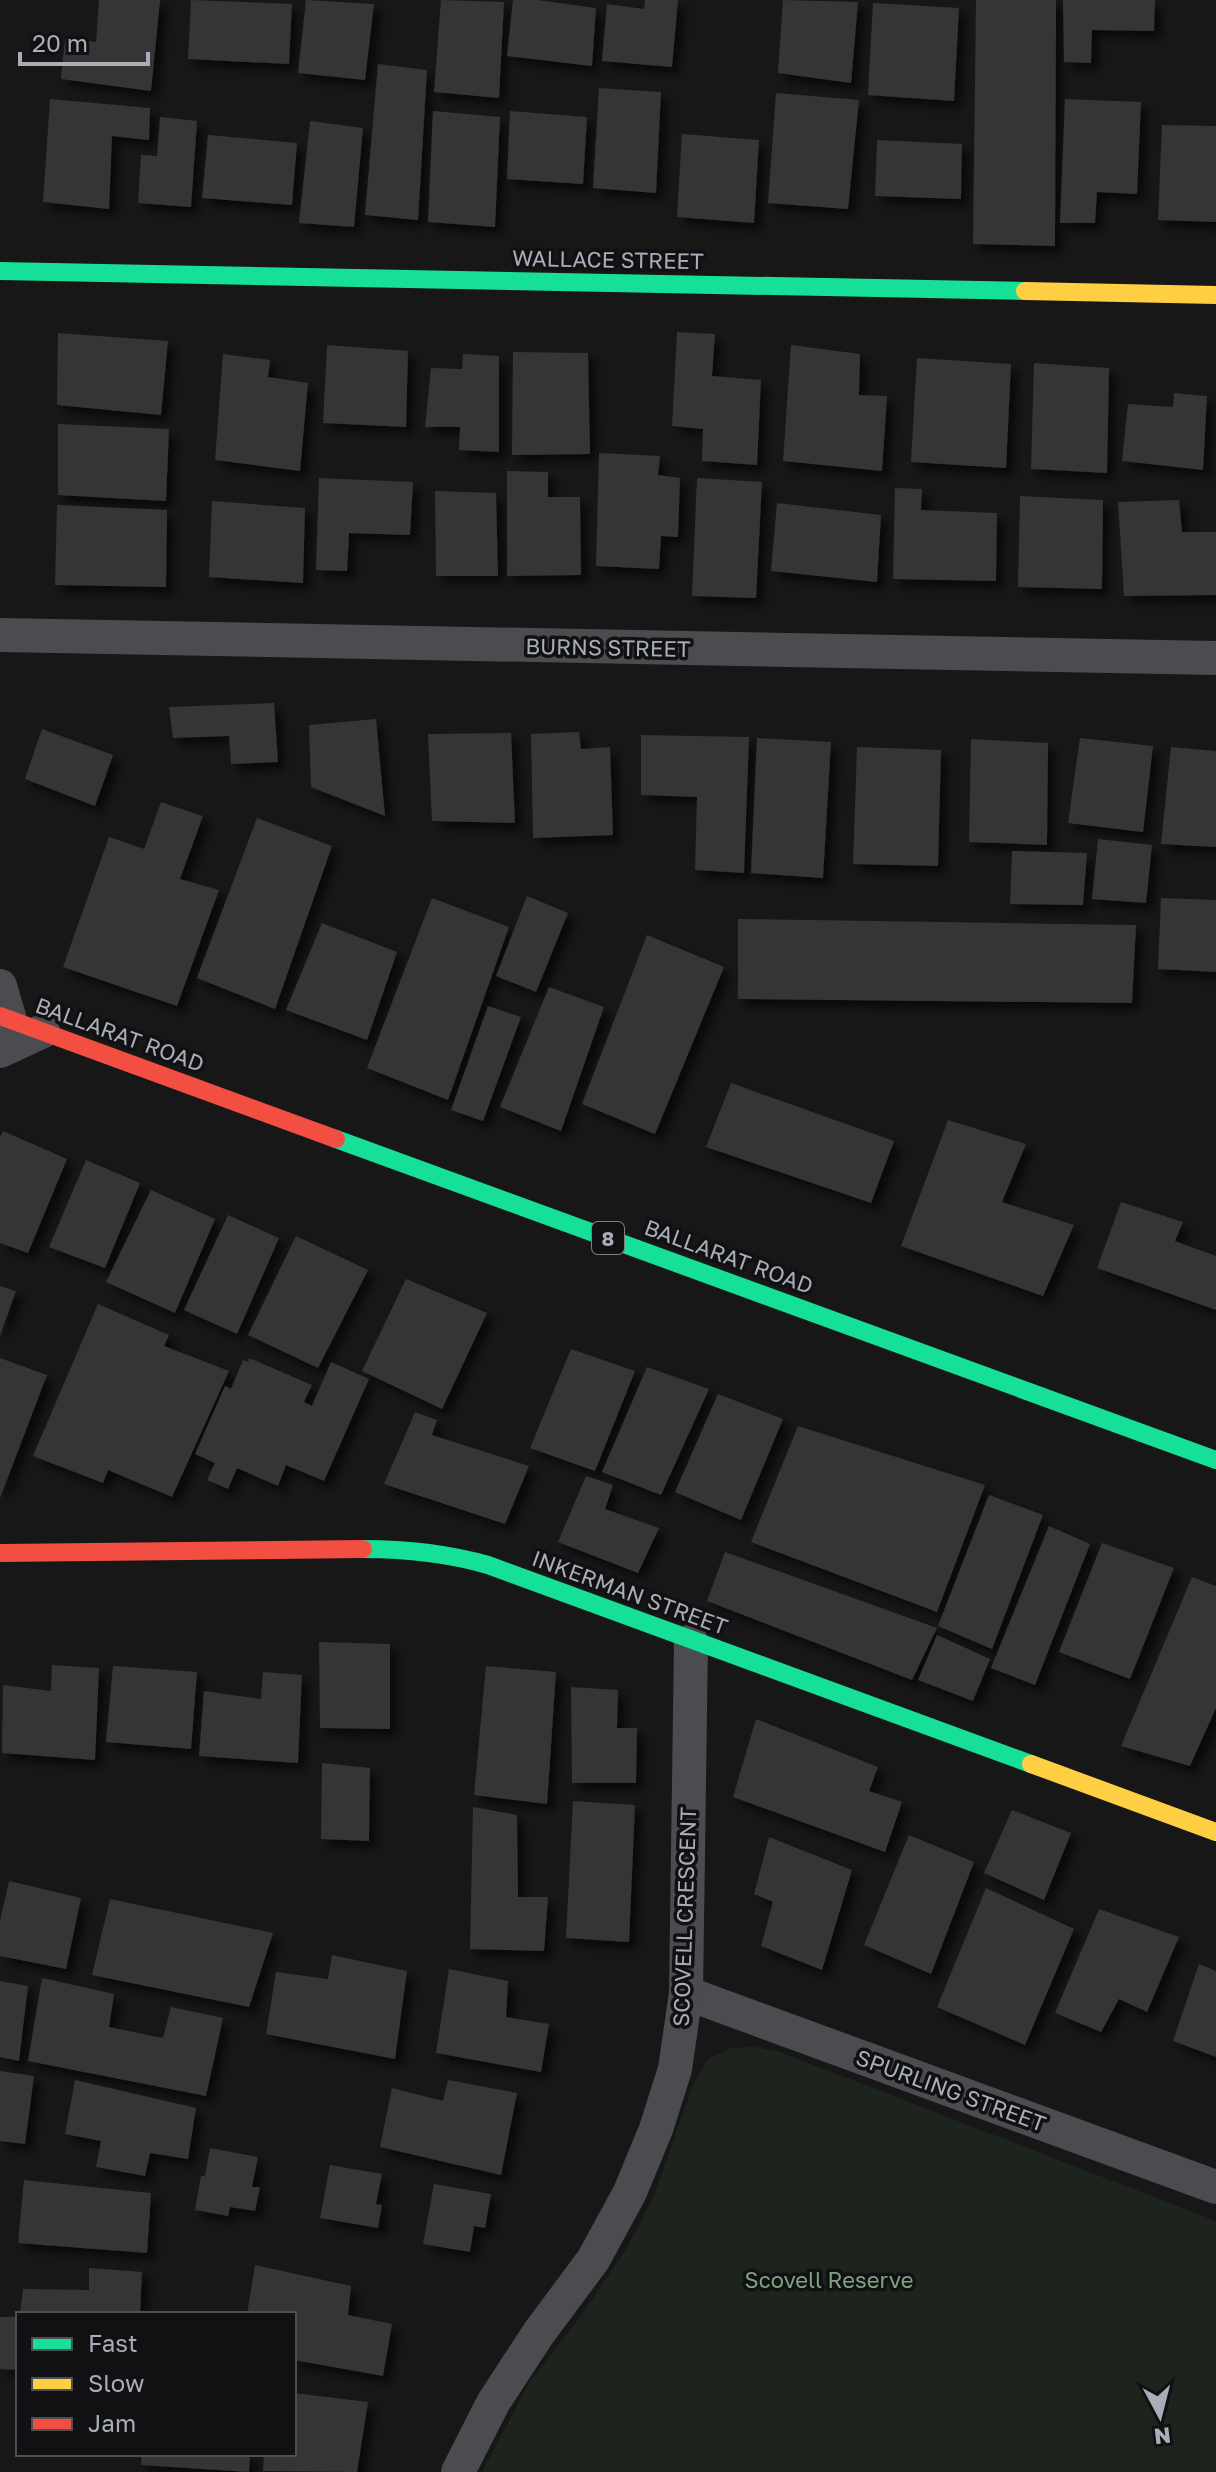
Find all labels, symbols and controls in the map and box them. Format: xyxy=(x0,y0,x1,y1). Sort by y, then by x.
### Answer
scale bar xyxy=(20,16,148,66)
text: 20 m xyxy=(32,28,88,57)
street label: WALLACE STREET xyxy=(512,244,704,274)
street label: BURNS STREET xyxy=(525,632,691,662)
street label: BALLARAT ROAD xyxy=(32,991,208,1077)
street label: BALLARAT ROAD xyxy=(641,1213,817,1299)
road number: 8 xyxy=(592,1222,624,1254)
street label: INKERMAN STREET xyxy=(528,1544,732,1640)
street label: SCOVELL CRESCENT xyxy=(667,1806,701,2027)
street label: SPURLING STREET xyxy=(852,2043,1050,2137)
park label: Scovell Reserve xyxy=(745,2266,913,2293)
legend xyxy=(16,2312,296,2456)
text: Fast xyxy=(88,2328,138,2357)
text: Slow xyxy=(88,2368,144,2397)
north arrow xyxy=(1120,2376,1200,2456)
text: Jam xyxy=(88,2408,136,2437)
text: N xyxy=(1153,2422,1172,2451)

